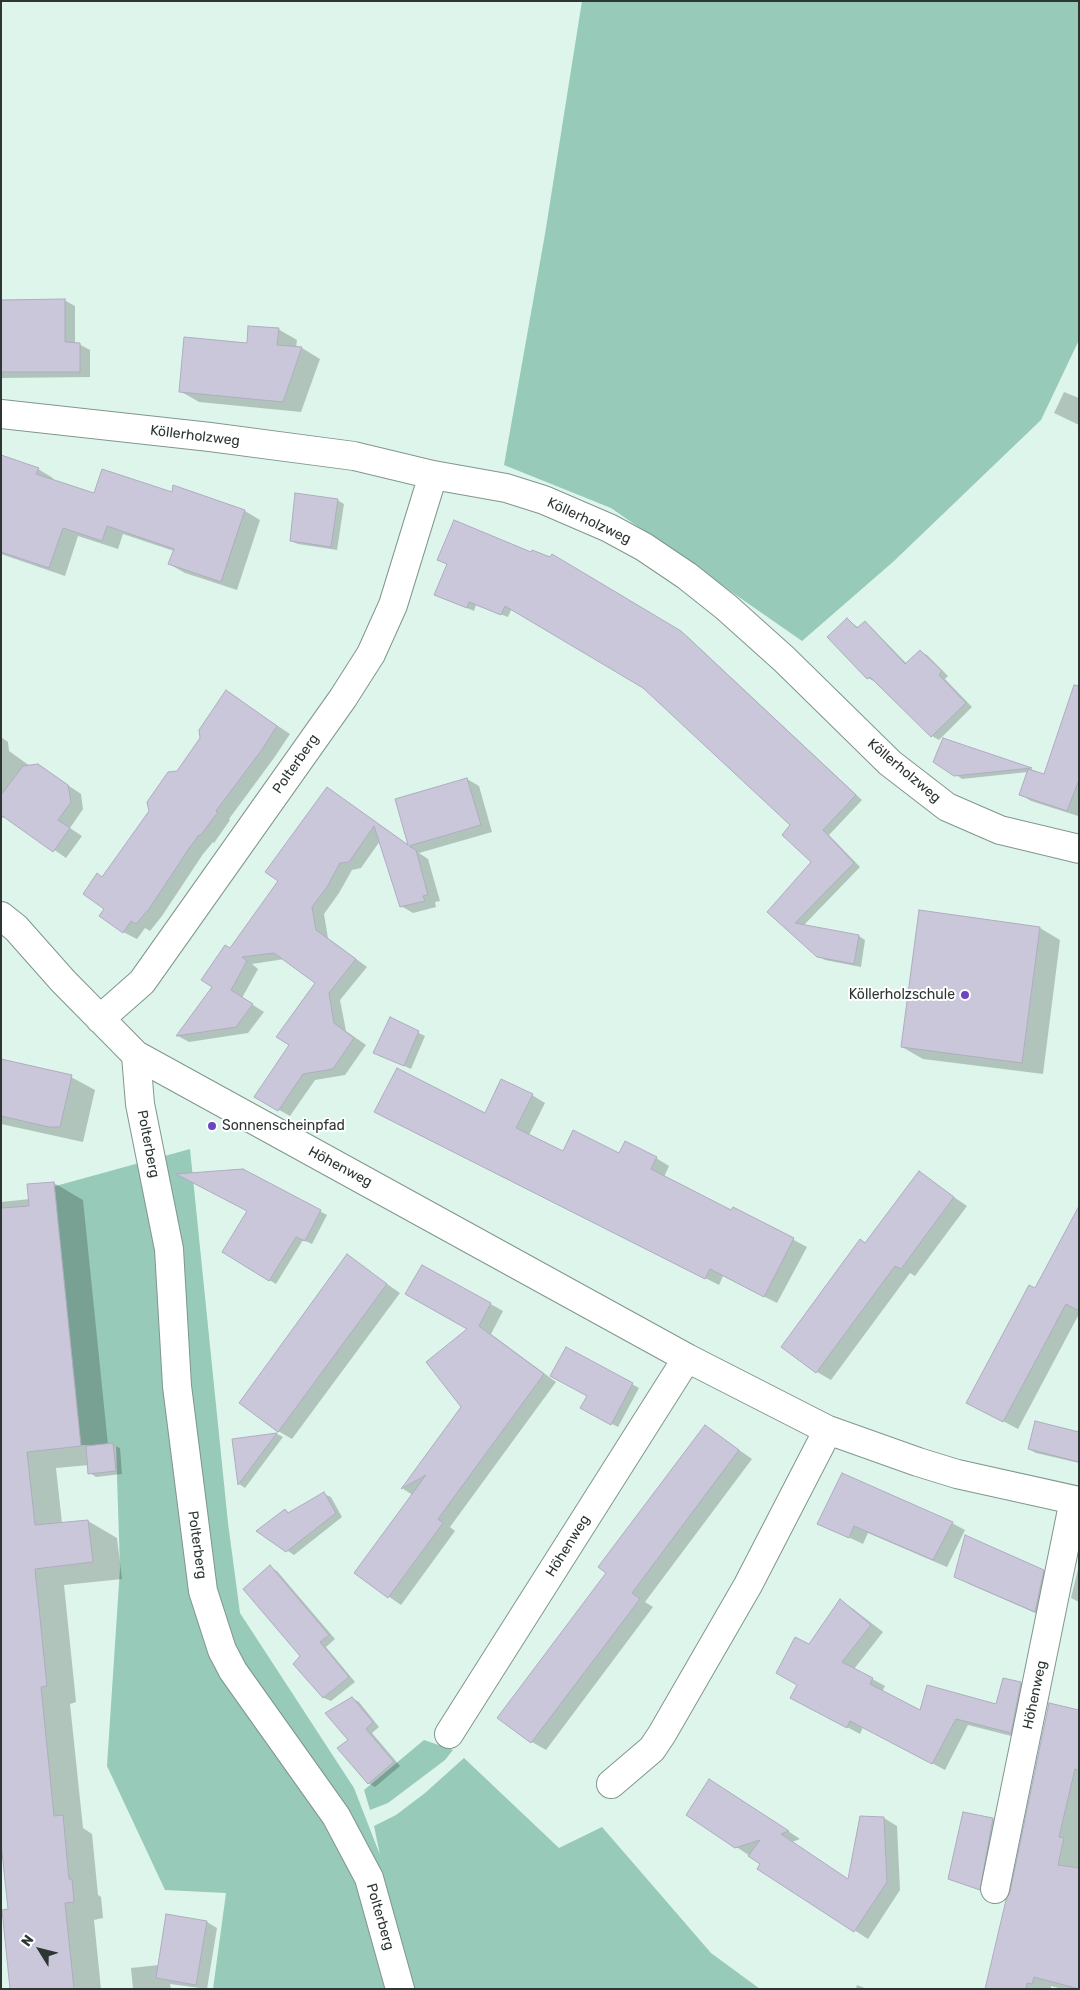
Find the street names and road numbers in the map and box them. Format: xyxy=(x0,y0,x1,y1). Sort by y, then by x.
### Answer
street label: Köllerholzweg xyxy=(149,422,241,450)
street label: Köllerholzweg xyxy=(545,494,633,548)
street label: Polterberg xyxy=(269,731,323,797)
street label: Köllerholzweg xyxy=(864,736,944,806)
street label: Polterberg xyxy=(133,1109,163,1179)
street label: Höhenweg xyxy=(305,1143,375,1191)
street label: Polterberg xyxy=(184,1510,210,1580)
street label: Höhenweg xyxy=(542,1512,594,1580)
street label: Höhenweg xyxy=(1020,1659,1050,1731)
street label: Polterberg xyxy=(362,1882,398,1952)

